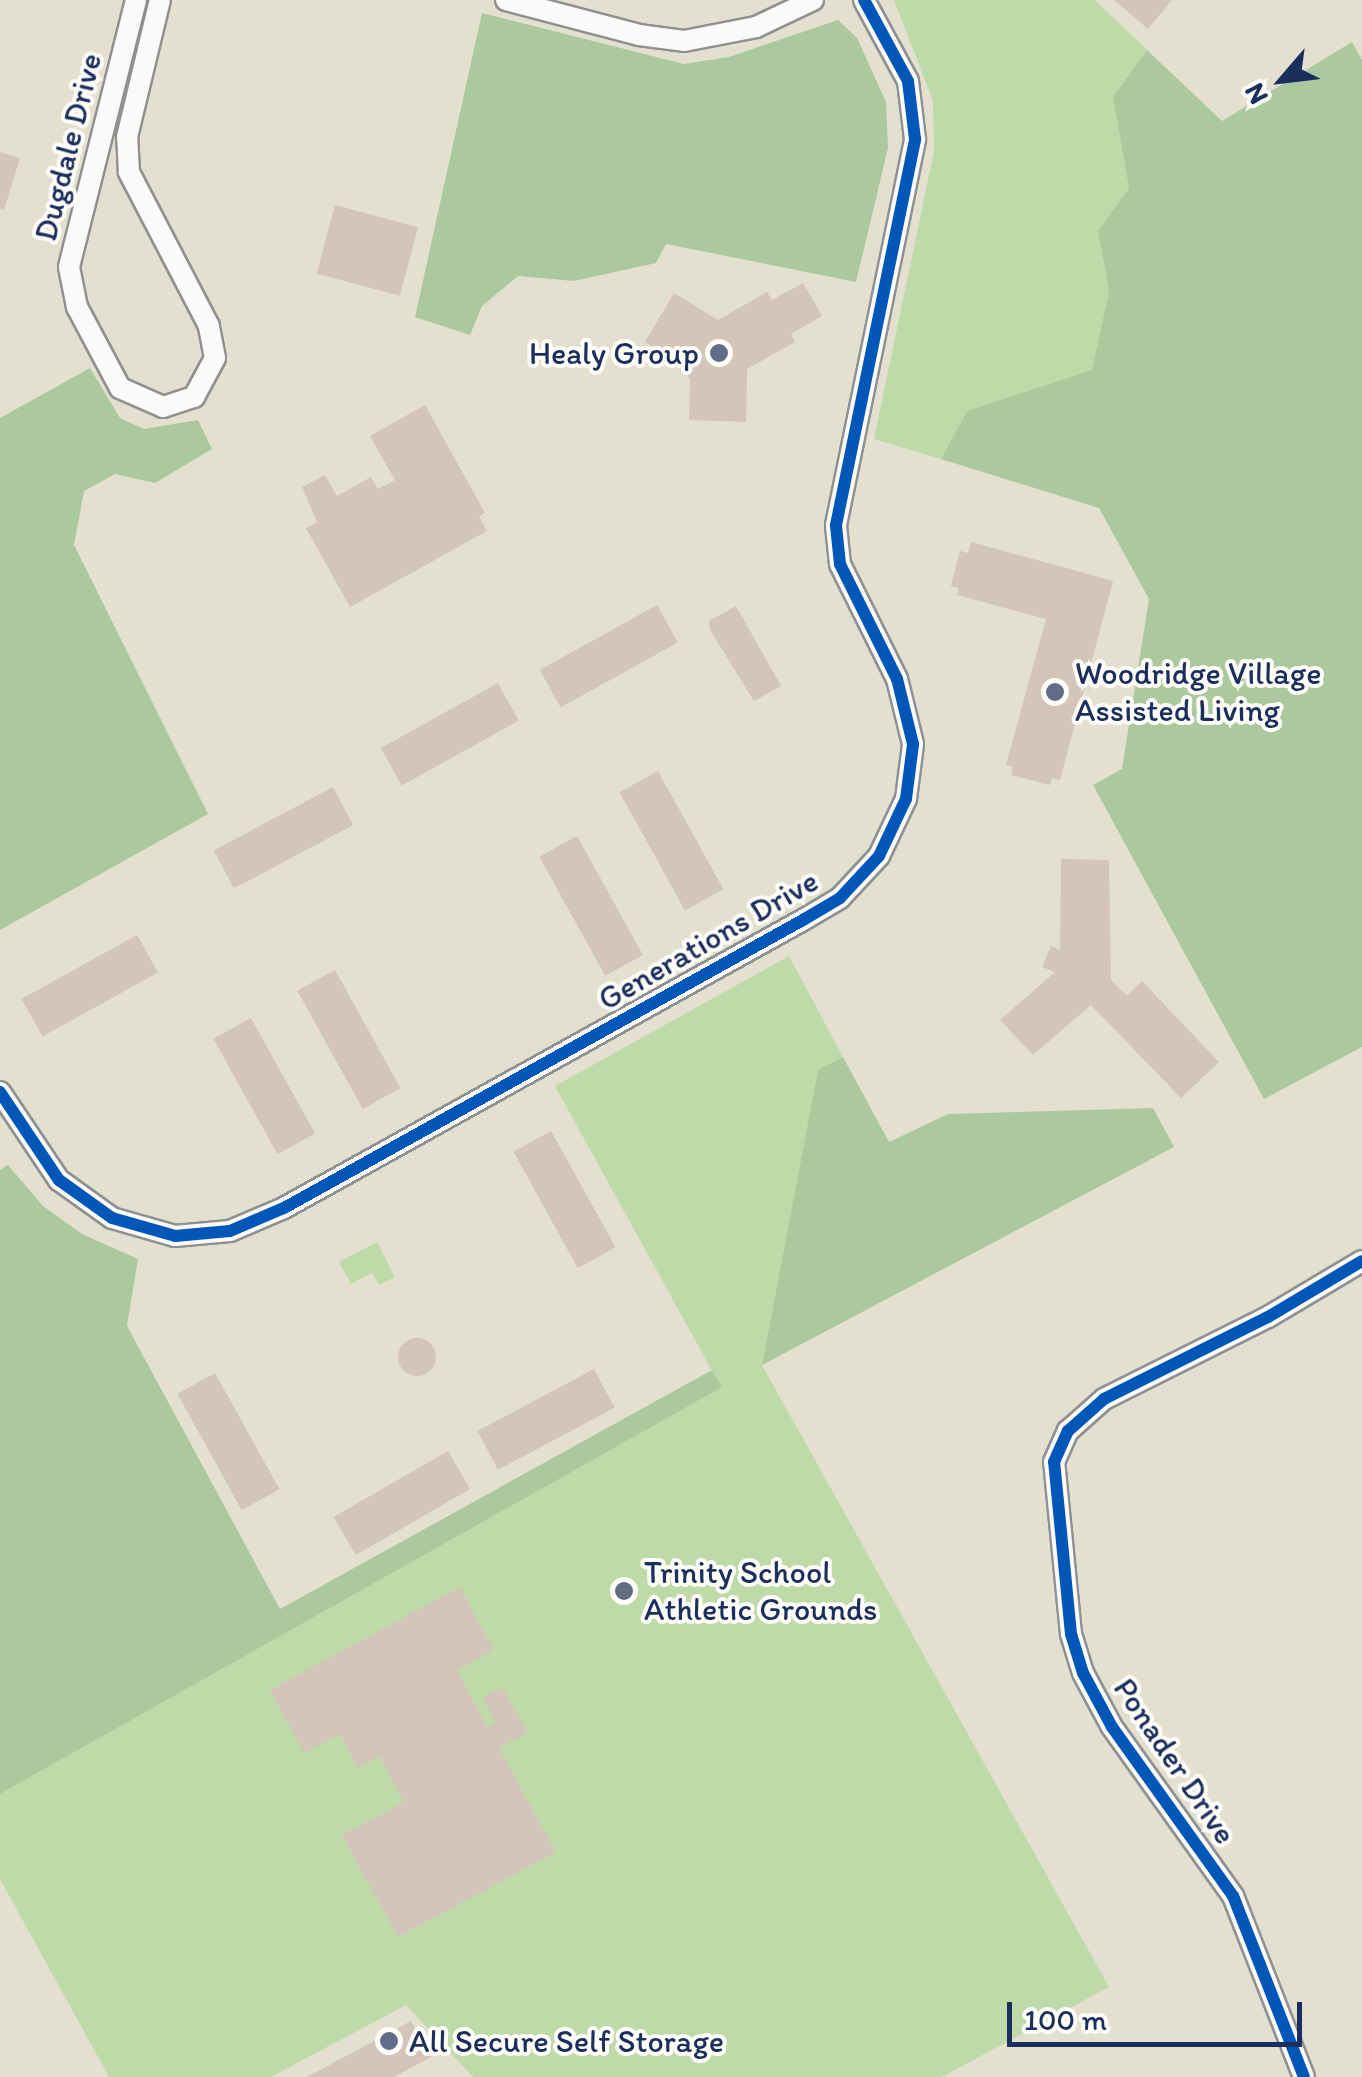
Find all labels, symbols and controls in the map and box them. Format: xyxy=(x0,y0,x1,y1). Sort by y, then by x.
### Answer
north arrow xyxy=(1232,30,1332,130)
street label: Dugdale Drive xyxy=(26,49,110,245)
text: N xyxy=(1236,78,1275,110)
place label: Healy Group xyxy=(530,334,699,372)
marker: Healy Group xyxy=(708,342,730,364)
place label: Woodridge Village Assisted Living xyxy=(1075,655,1321,730)
marker: Woodridge Village Assisted Living xyxy=(1044,681,1066,703)
street label: Generations Drive xyxy=(591,862,825,1018)
place label: Trinity School Athletic Grounds xyxy=(644,1554,877,1629)
marker: Trinity School Athletic Grounds xyxy=(613,1580,635,1602)
street label: Ponader Drive xyxy=(1105,1671,1245,1851)
scale bar xyxy=(1012,1982,1307,2044)
text: 100 m xyxy=(1024,2001,1107,2038)
place label: All Secure Self Storage xyxy=(409,2022,723,2060)
marker: All Secure Self Storage xyxy=(378,2030,400,2052)

